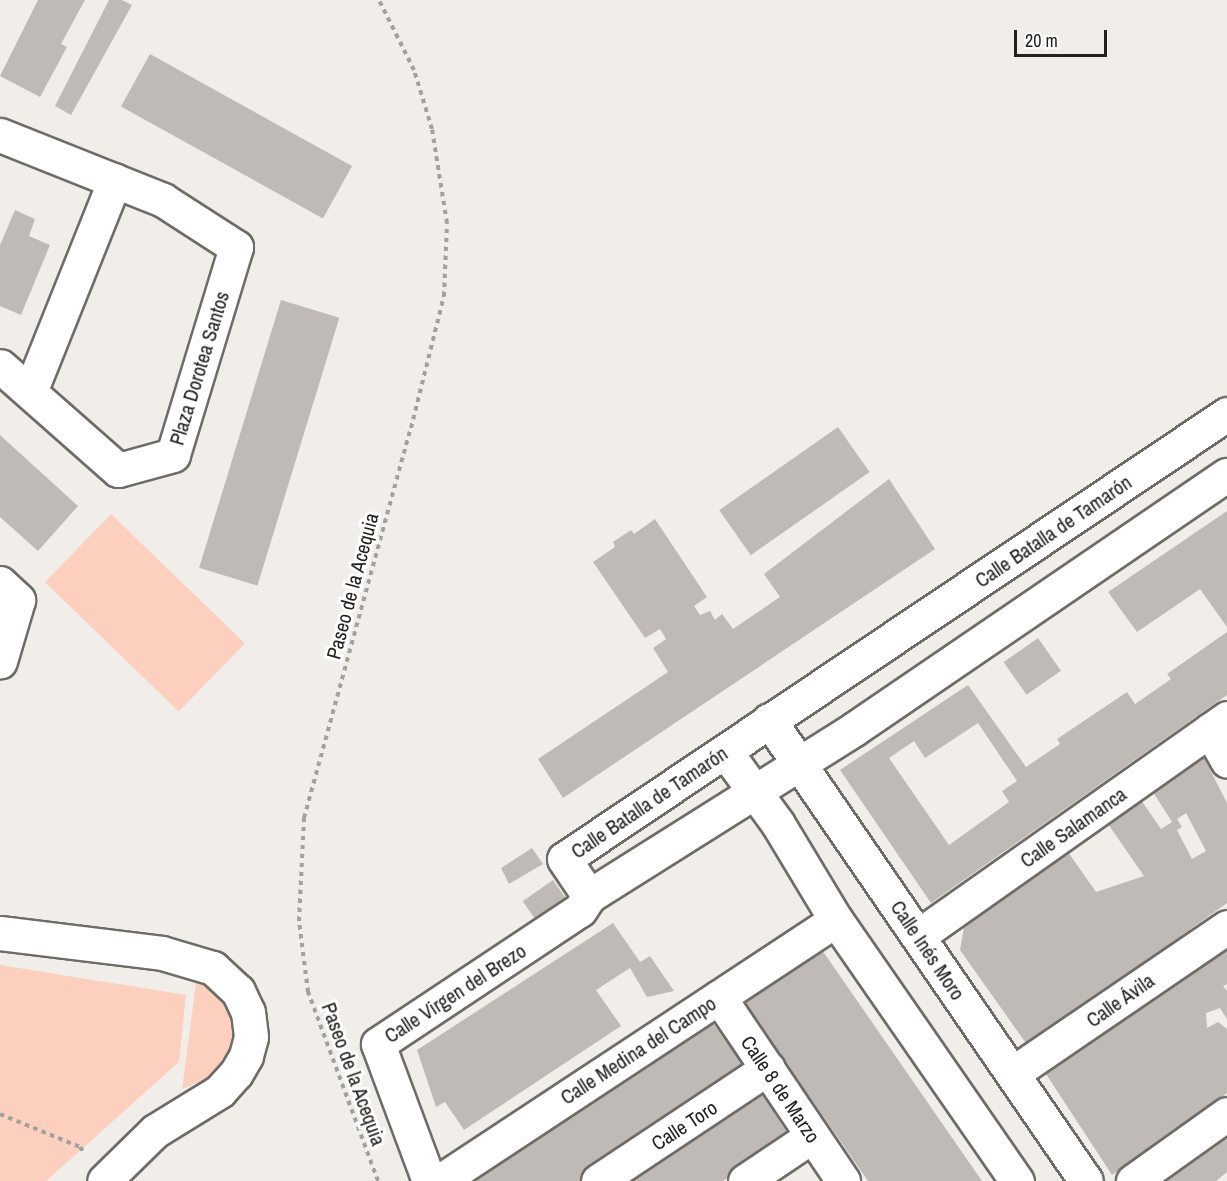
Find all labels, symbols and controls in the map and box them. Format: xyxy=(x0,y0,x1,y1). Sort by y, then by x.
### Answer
scale bar xyxy=(1017,18,1110,56)
text: 20 m xyxy=(1025,28,1058,53)
street label: Plaza Dorotea Santos xyxy=(164,288,234,448)
street label: Calle Batalla de Tamarón xyxy=(970,470,1136,592)
street label: Paseo de la Acequia xyxy=(321,510,383,662)
street label: Calle Batalla de Tamarón xyxy=(566,741,732,863)
street label: Calle Salamanca xyxy=(1015,782,1131,872)
street label: Calle Inés Moro xyxy=(886,896,970,1004)
street label: Calle Virgen del Brezo xyxy=(380,938,530,1048)
street label: Calle Ávila xyxy=(1081,968,1159,1032)
street label: Calle Medina del Campo xyxy=(556,991,720,1109)
street label: Paseo de la Acequia xyxy=(317,999,391,1149)
street label: Calle 8 de Marzo xyxy=(736,1031,826,1147)
street label: Calle Toro xyxy=(647,1095,721,1155)

